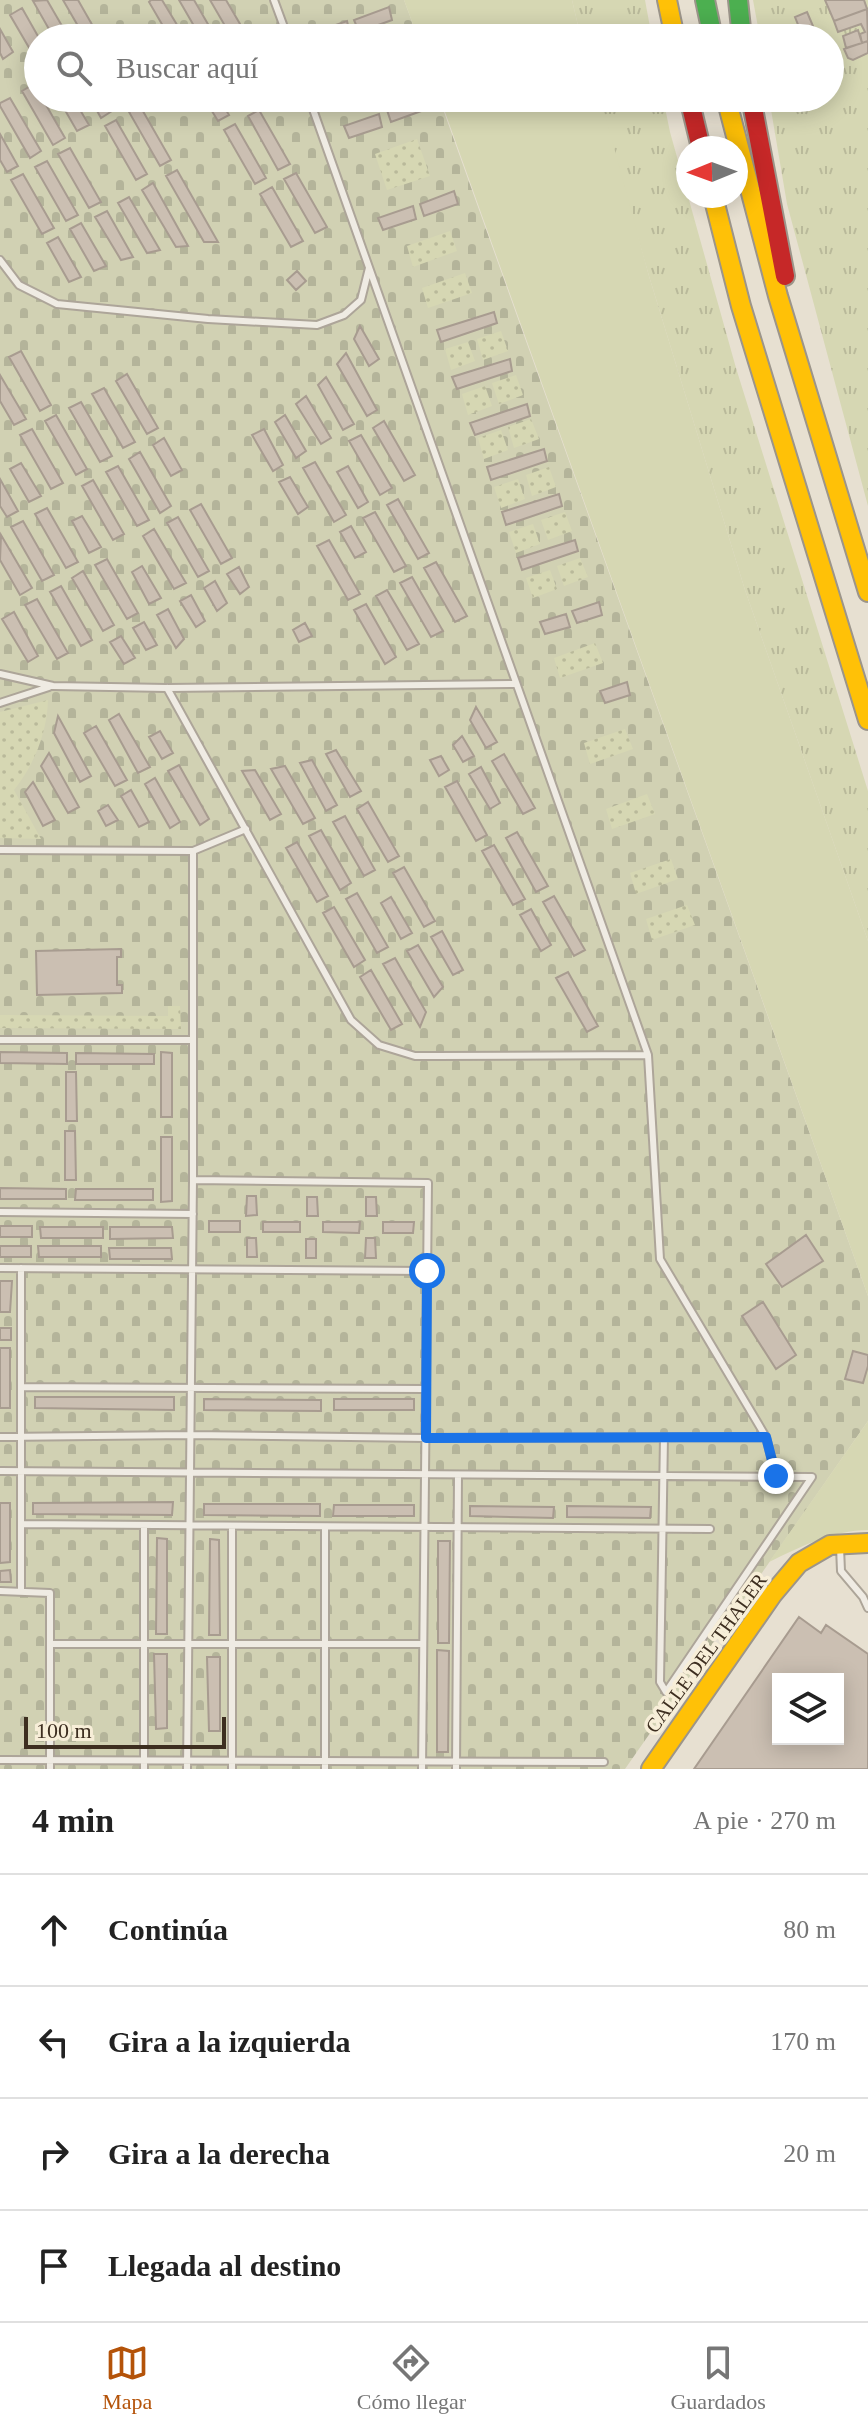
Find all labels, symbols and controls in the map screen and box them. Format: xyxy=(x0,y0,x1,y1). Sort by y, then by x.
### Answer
search box xyxy=(24,24,844,112)
icon: search xyxy=(52,46,96,90)
text: Buscar aquí xyxy=(116,51,258,84)
north arrow xyxy=(676,136,748,208)
route start xyxy=(409,1253,445,1289)
route end xyxy=(758,1458,794,1494)
street label: CALLE DEL THALER xyxy=(641,1569,771,1737)
map controls xyxy=(772,1673,844,1745)
button: layers xyxy=(772,1673,844,1745)
scale bar xyxy=(24,1713,226,1749)
text: 100 m xyxy=(36,1718,92,1743)
text: 4 min xyxy=(32,1802,114,1839)
text: A pie · 270 m xyxy=(693,1806,836,1835)
icon: ahead xyxy=(32,1908,76,1952)
text: Continúa xyxy=(108,1913,228,1946)
text: 80 m xyxy=(783,1915,836,1944)
icon: left xyxy=(32,2020,76,2064)
text: Gira a la izquierda xyxy=(108,2025,351,2058)
text: 170 m xyxy=(770,2027,836,2056)
icon: right xyxy=(32,2132,76,2176)
text: Gira a la derecha xyxy=(108,2137,330,2170)
text: 20 m xyxy=(783,2139,836,2168)
icon: arrive xyxy=(32,2244,76,2288)
text: Llegada al destino xyxy=(108,2249,341,2282)
tab: Mapa xyxy=(102,2341,152,2415)
tab: Cómo llegar xyxy=(357,2341,466,2415)
tab: Guardados xyxy=(670,2341,766,2415)

